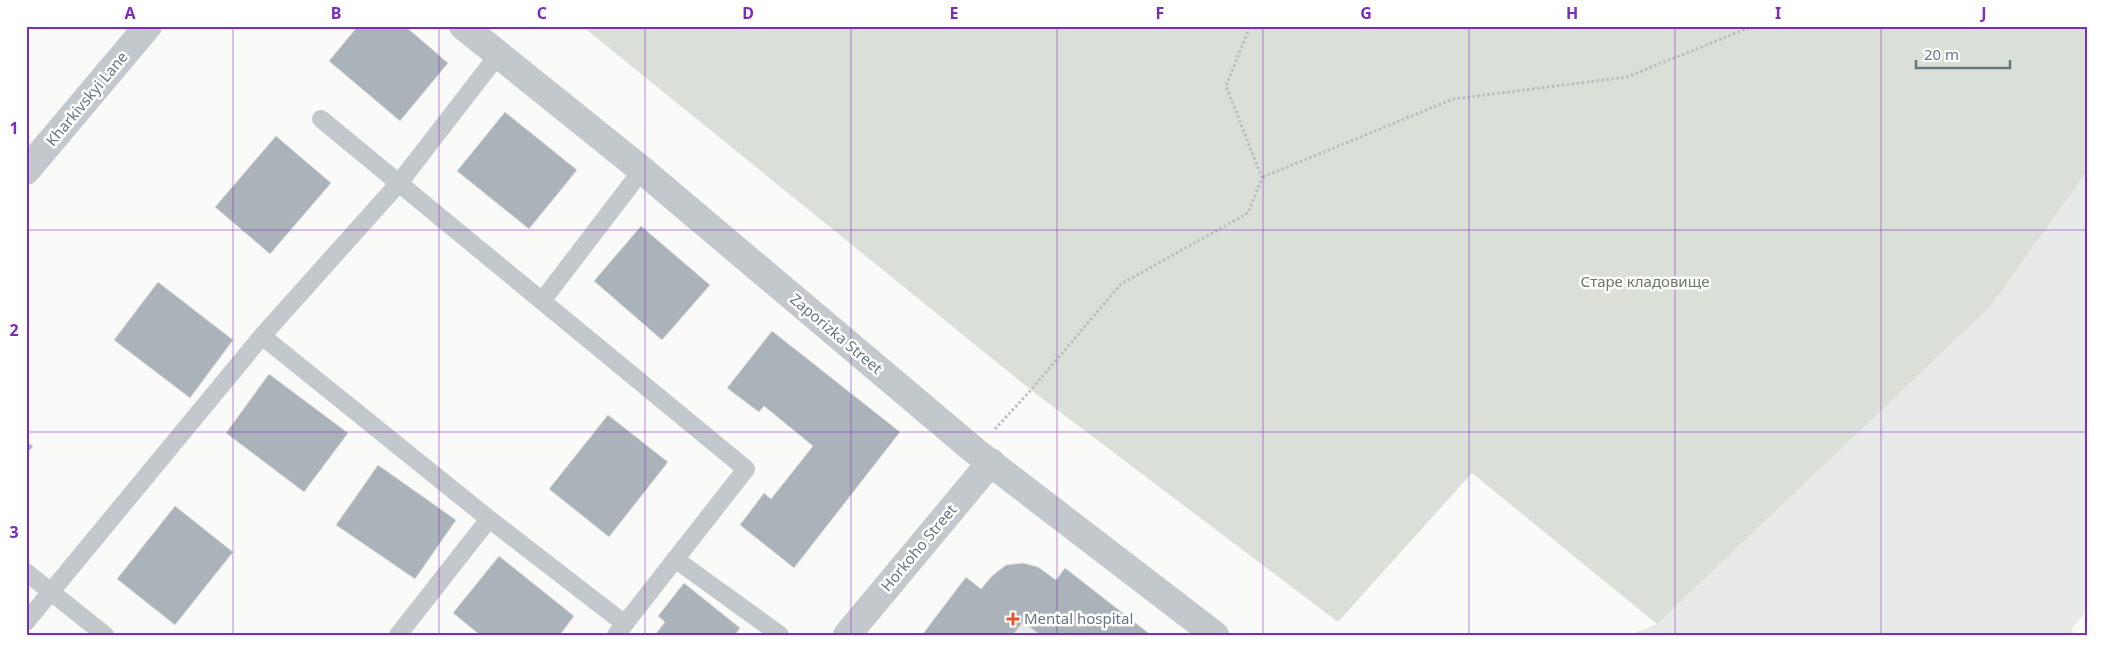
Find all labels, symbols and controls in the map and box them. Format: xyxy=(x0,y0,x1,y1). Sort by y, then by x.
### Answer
text: A xyxy=(124,2,136,24)
text: B xyxy=(331,2,341,24)
text: C xyxy=(537,2,547,24)
text: D xyxy=(742,2,754,24)
text: E xyxy=(950,2,959,24)
text: F xyxy=(1156,2,1164,24)
text: G xyxy=(1360,2,1372,24)
text: H xyxy=(1566,2,1578,24)
text: I xyxy=(1775,2,1781,24)
text: J xyxy=(1979,2,1987,24)
scale bar xyxy=(1916,38,2010,70)
text: 20 m xyxy=(1924,44,1959,64)
street label: Kharkivskyi Lane xyxy=(41,47,132,150)
text: 1 xyxy=(9,117,19,139)
park label: Старе кладовище xyxy=(1581,271,1709,291)
street label: Zaporizka Street xyxy=(786,289,887,378)
text: 2 xyxy=(9,319,19,341)
street label: Horkoho Street xyxy=(876,499,961,595)
text: 3 xyxy=(9,521,19,543)
place label: Mental hospital xyxy=(1024,608,1133,628)
marker: Mental hospital xyxy=(1006,612,1020,626)

